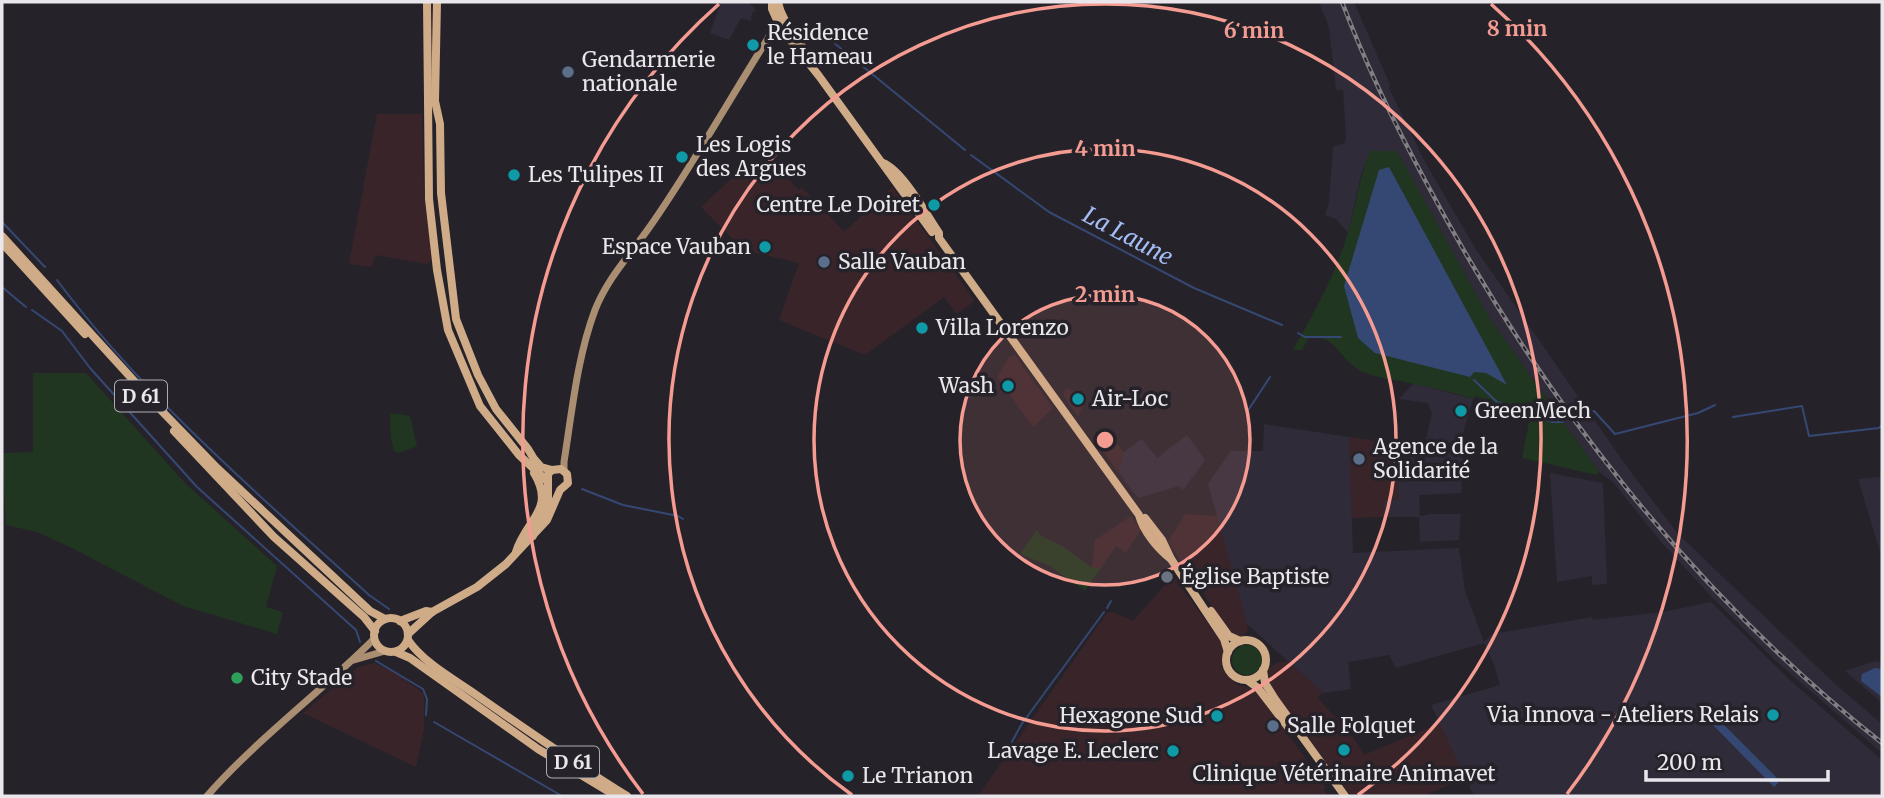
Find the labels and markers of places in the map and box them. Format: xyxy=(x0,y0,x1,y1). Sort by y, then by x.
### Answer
place label: Résidence le Hameau xyxy=(767,19,873,70)
marker: Résidence le Hameau xyxy=(745,37,761,53)
place label: Gendarmerie nationale xyxy=(582,46,715,97)
marker: Gendarmerie nationale xyxy=(560,64,576,80)
place label: Les Logis des Argues xyxy=(696,131,806,182)
marker: Les Logis des Argues xyxy=(674,149,690,165)
place label: Les Tulipes II xyxy=(528,161,664,188)
marker: Les Tulipes II xyxy=(506,167,522,183)
place label: Centre Le Doiret xyxy=(756,191,920,218)
marker: Centre Le Doiret xyxy=(926,197,942,213)
place label: Espace Vauban xyxy=(602,233,751,260)
marker: Espace Vauban xyxy=(757,239,773,255)
place label: Salle Vauban xyxy=(838,248,966,275)
marker: Salle Vauban xyxy=(816,254,832,270)
place label: Villa Lorenzo xyxy=(935,314,1069,341)
marker: Villa Lorenzo xyxy=(914,320,930,336)
place label: Wash xyxy=(938,372,994,399)
marker: Wash xyxy=(1000,378,1016,394)
place label: Air-Loc xyxy=(1091,385,1168,412)
marker: Air-Loc xyxy=(1070,391,1086,407)
place label: GreenMech xyxy=(1475,397,1591,424)
marker: GreenMech xyxy=(1453,403,1469,419)
centre of rings xyxy=(1093,428,1117,452)
place label: Agence de la Solidarité xyxy=(1372,433,1498,484)
marker: Agence de la Solidarité xyxy=(1351,451,1367,467)
place label: Église Baptiste xyxy=(1181,562,1329,590)
marker: Église Baptiste xyxy=(1159,569,1175,585)
place label: City Stade xyxy=(251,664,352,691)
marker: City Stade xyxy=(229,670,245,686)
place label: Via Innova - Ateliers Relais xyxy=(1486,701,1759,728)
place label: Hexagone Sud xyxy=(1059,702,1203,729)
marker: Via Innova - Ateliers Relais xyxy=(1765,707,1781,723)
marker: Hexagone Sud xyxy=(1209,708,1225,724)
place label: Salle Folquet xyxy=(1287,712,1415,739)
marker: Salle Folquet xyxy=(1265,718,1281,734)
place label: Lavage E. Leclerc xyxy=(987,737,1159,764)
marker: Clinique Vétérinaire Animavet xyxy=(1336,742,1352,758)
marker: Lavage E. Leclerc xyxy=(1165,743,1181,759)
place label: Clinique Vétérinaire Animavet xyxy=(1192,760,1496,787)
place label: Le Trianon xyxy=(862,762,973,789)
marker: Le Trianon xyxy=(840,768,856,784)

